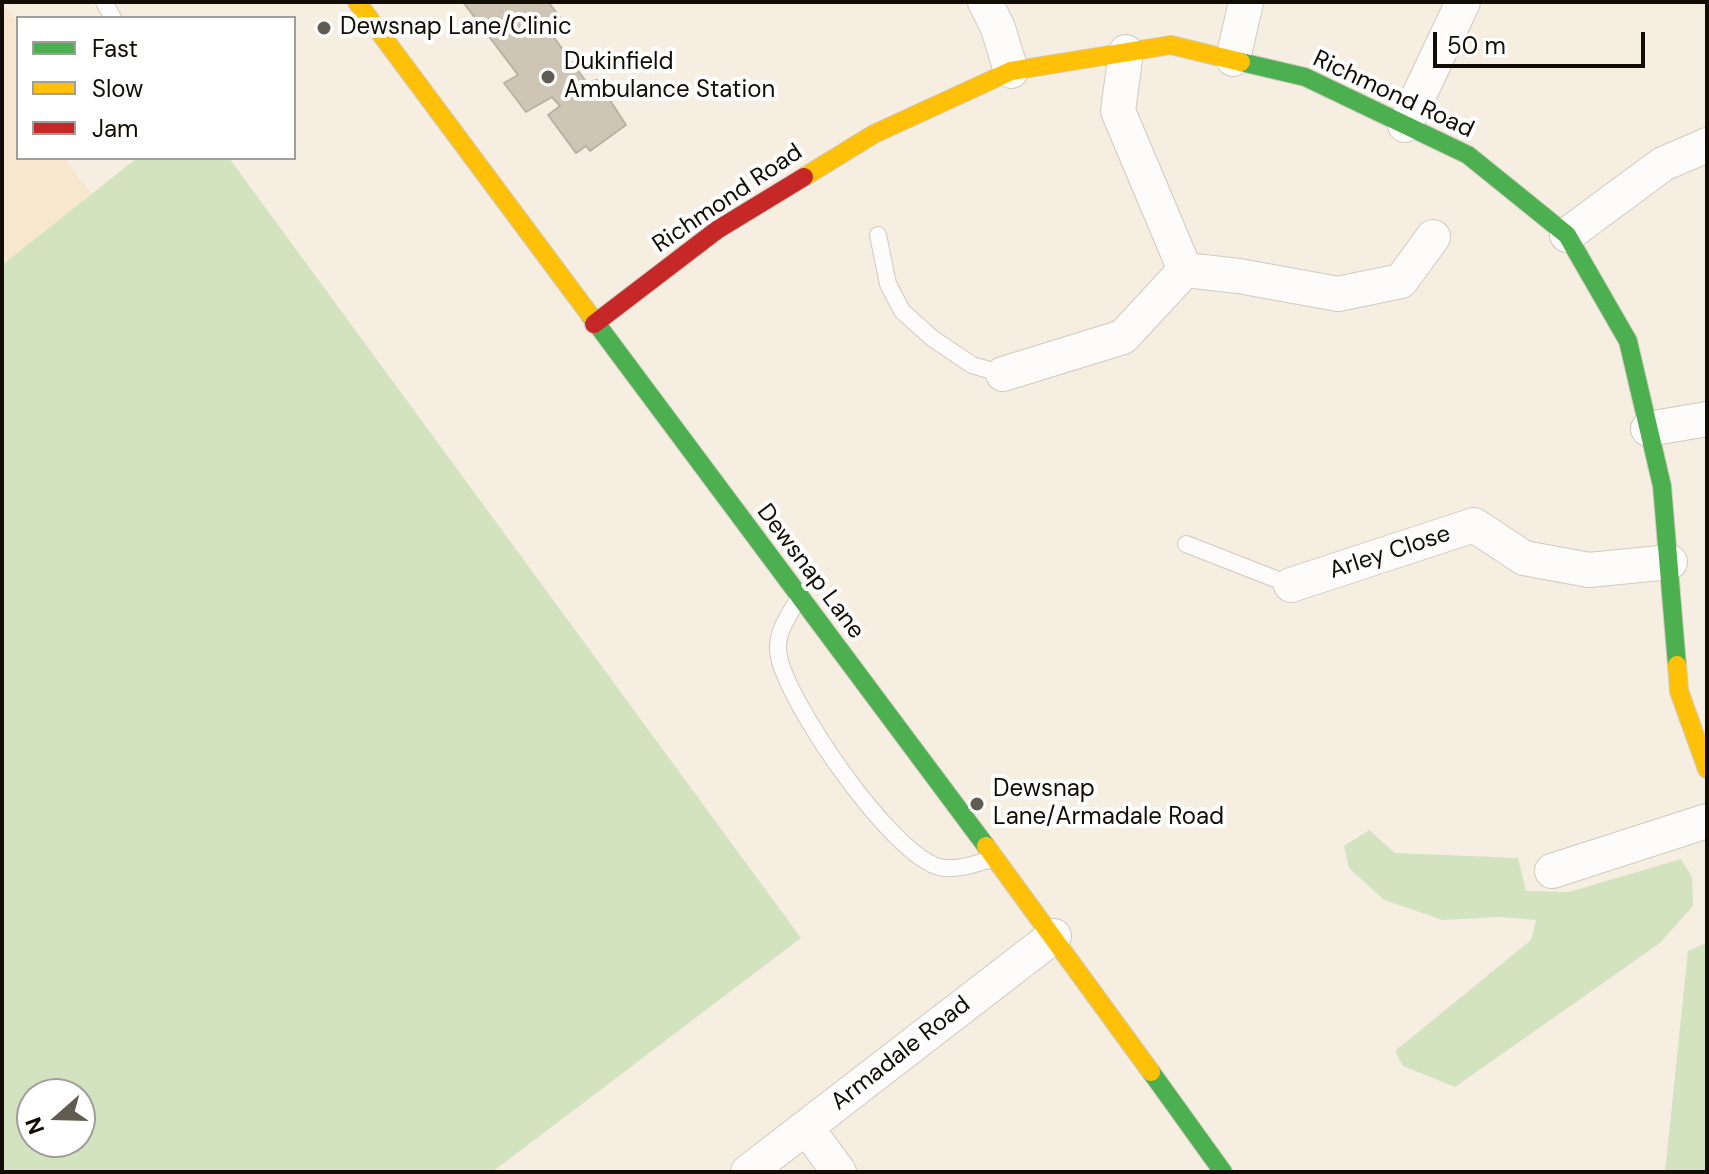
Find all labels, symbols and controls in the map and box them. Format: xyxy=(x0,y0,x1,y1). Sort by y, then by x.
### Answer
place label: Dewsnap Lane/Clinic xyxy=(340,14,572,42)
legend xyxy=(16,16,296,160)
scale bar xyxy=(1437,16,1649,66)
marker: Dewsnap Lane/Clinic xyxy=(315,19,333,37)
text: 50 m xyxy=(1447,30,1506,61)
text: Fast xyxy=(92,33,138,64)
street label: Richmond Road xyxy=(1308,45,1478,145)
place label: Dukinfield Ambulance Station xyxy=(564,49,775,105)
marker: Dukinfield Ambulance Station xyxy=(539,68,557,86)
text: Slow xyxy=(92,73,143,104)
text: Jam xyxy=(92,113,138,144)
street label: Richmond Road xyxy=(648,138,808,260)
street label: Dewsnap Lane xyxy=(750,499,870,645)
street label: Arley Close xyxy=(1326,520,1454,586)
place label: Dewsnap Lane/Armadale Road xyxy=(993,776,1224,832)
marker: Dewsnap Lane/Armadale Road xyxy=(968,795,986,813)
street label: Armadale Road xyxy=(826,991,976,1117)
north arrow xyxy=(16,1078,96,1158)
text: N xyxy=(18,1113,51,1138)

